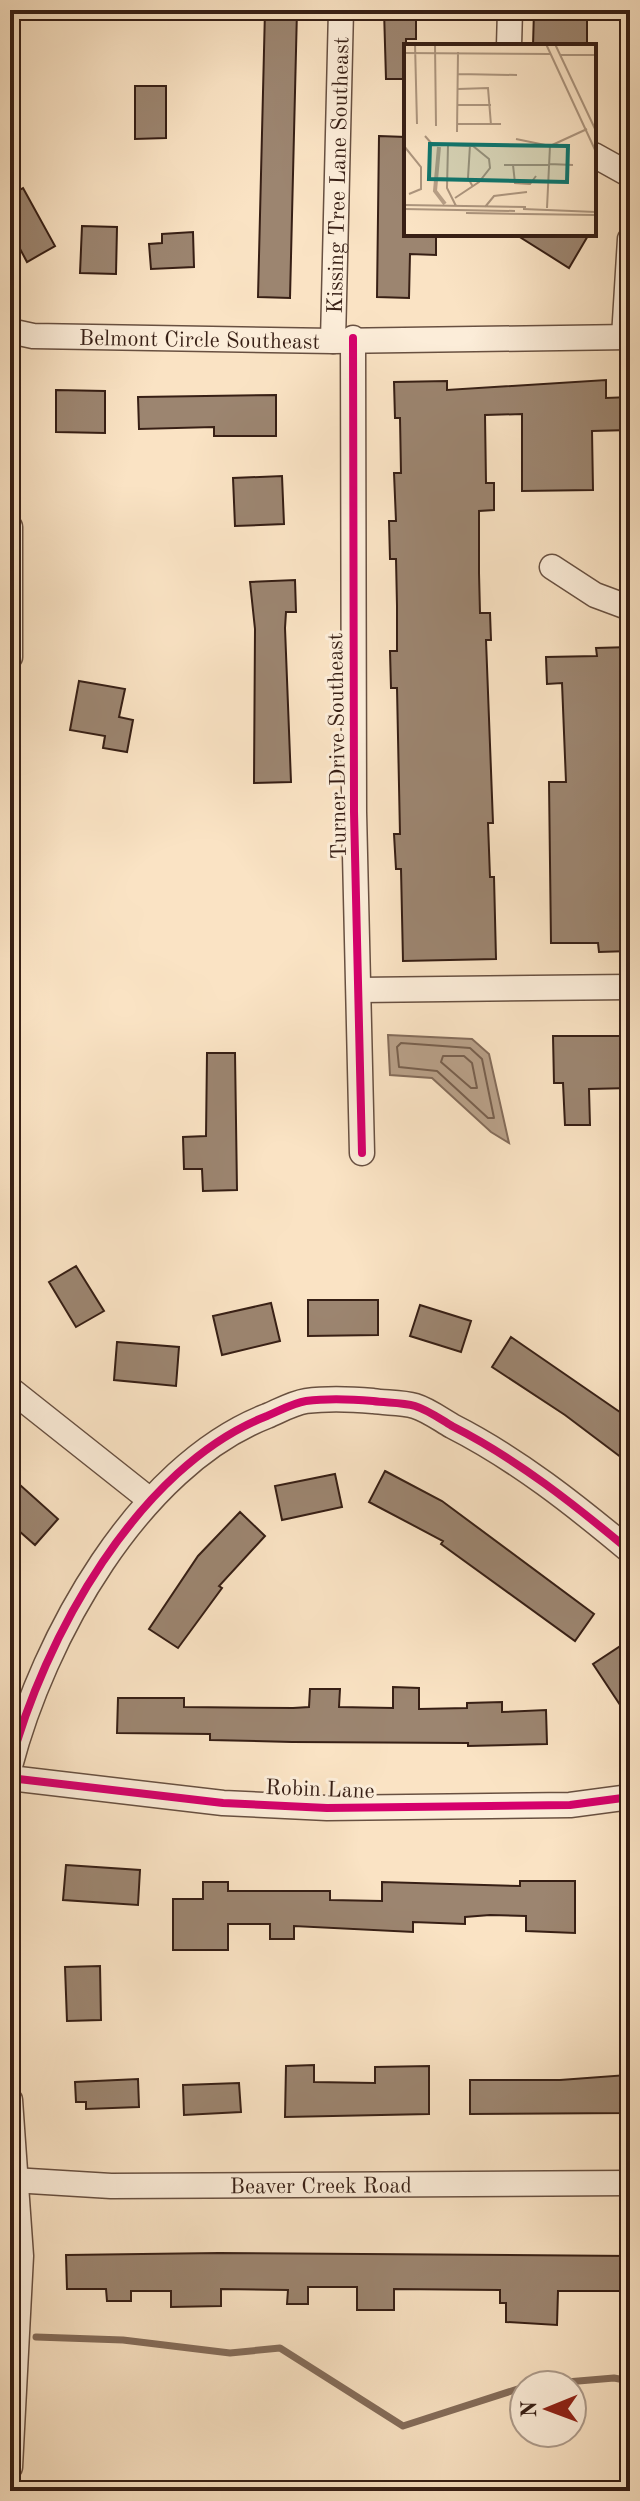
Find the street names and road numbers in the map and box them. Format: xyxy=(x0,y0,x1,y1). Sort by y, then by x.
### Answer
street label: Kissing Tree Lane Southeast xyxy=(325,36,353,314)
street label: Belmont Circle Southeast xyxy=(79,328,320,354)
street label: Turner Drive Southeast xyxy=(325,632,351,860)
street label: Robin Lane xyxy=(265,1777,375,1803)
street label: Beaver Creek Road xyxy=(230,2175,412,2198)

